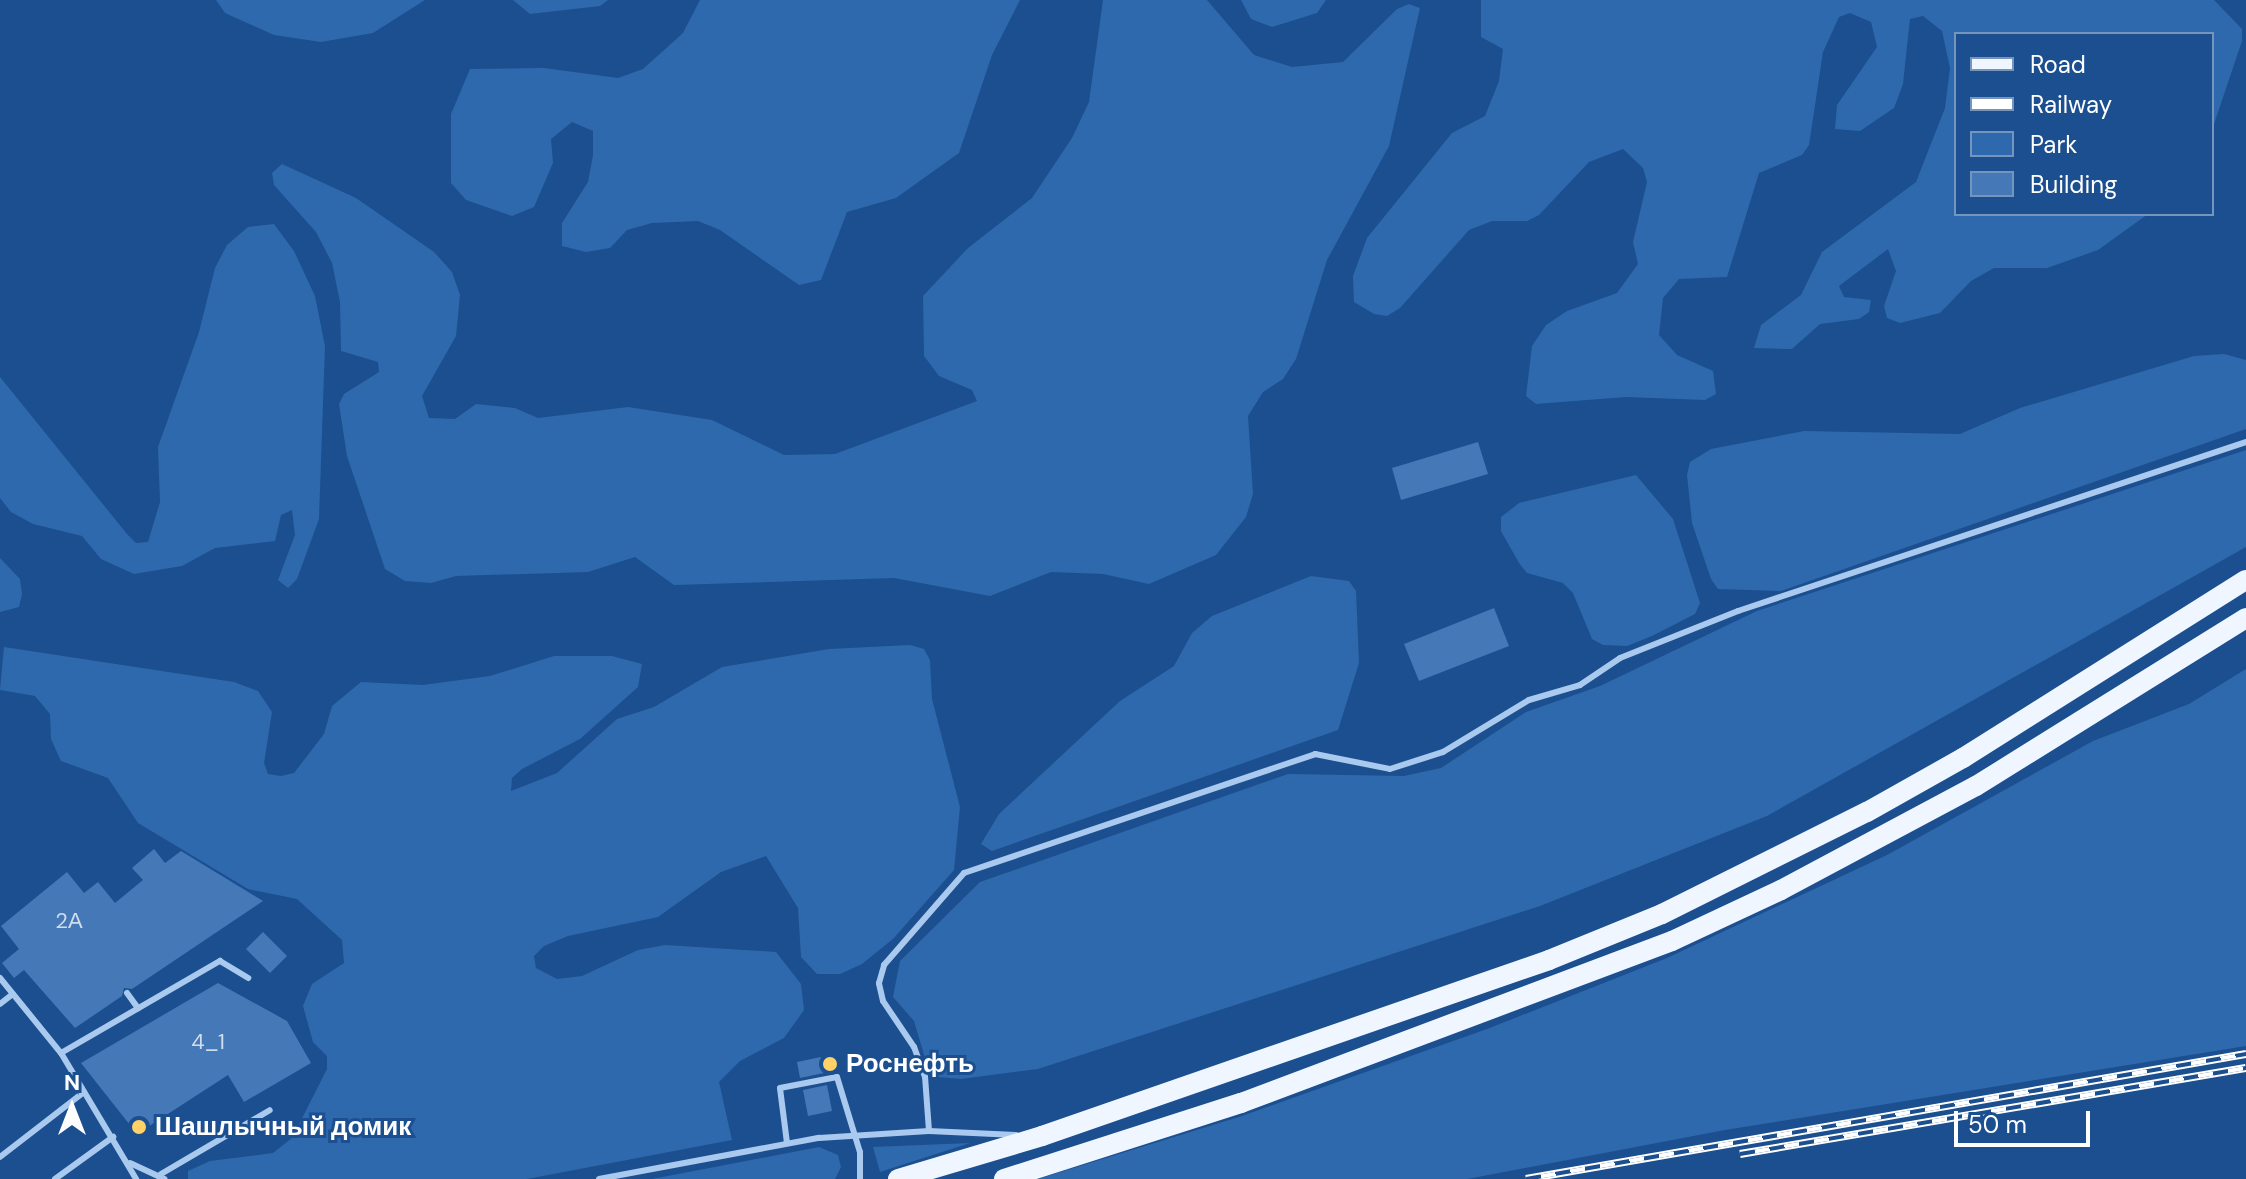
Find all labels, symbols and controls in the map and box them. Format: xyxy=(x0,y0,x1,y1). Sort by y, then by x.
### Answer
legend xyxy=(1954,32,2214,216)
text: Road xyxy=(2030,49,2086,80)
text: Railway xyxy=(2030,89,2112,120)
text: Park xyxy=(2030,129,2077,160)
text: Building xyxy=(2030,169,2117,200)
house number: 2А xyxy=(55,908,83,934)
house number: 4_1 xyxy=(191,1029,225,1055)
place label: Роснефть xyxy=(846,1048,974,1080)
marker: Роснефть xyxy=(821,1055,839,1073)
north arrow xyxy=(32,1067,112,1147)
text: N xyxy=(64,1068,80,1097)
scale bar xyxy=(1958,1095,2094,1145)
text: 50 m xyxy=(1968,1109,2027,1140)
place label: Шашлычный домик xyxy=(155,1111,411,1143)
marker: Шашлычный домик xyxy=(130,1118,148,1136)

